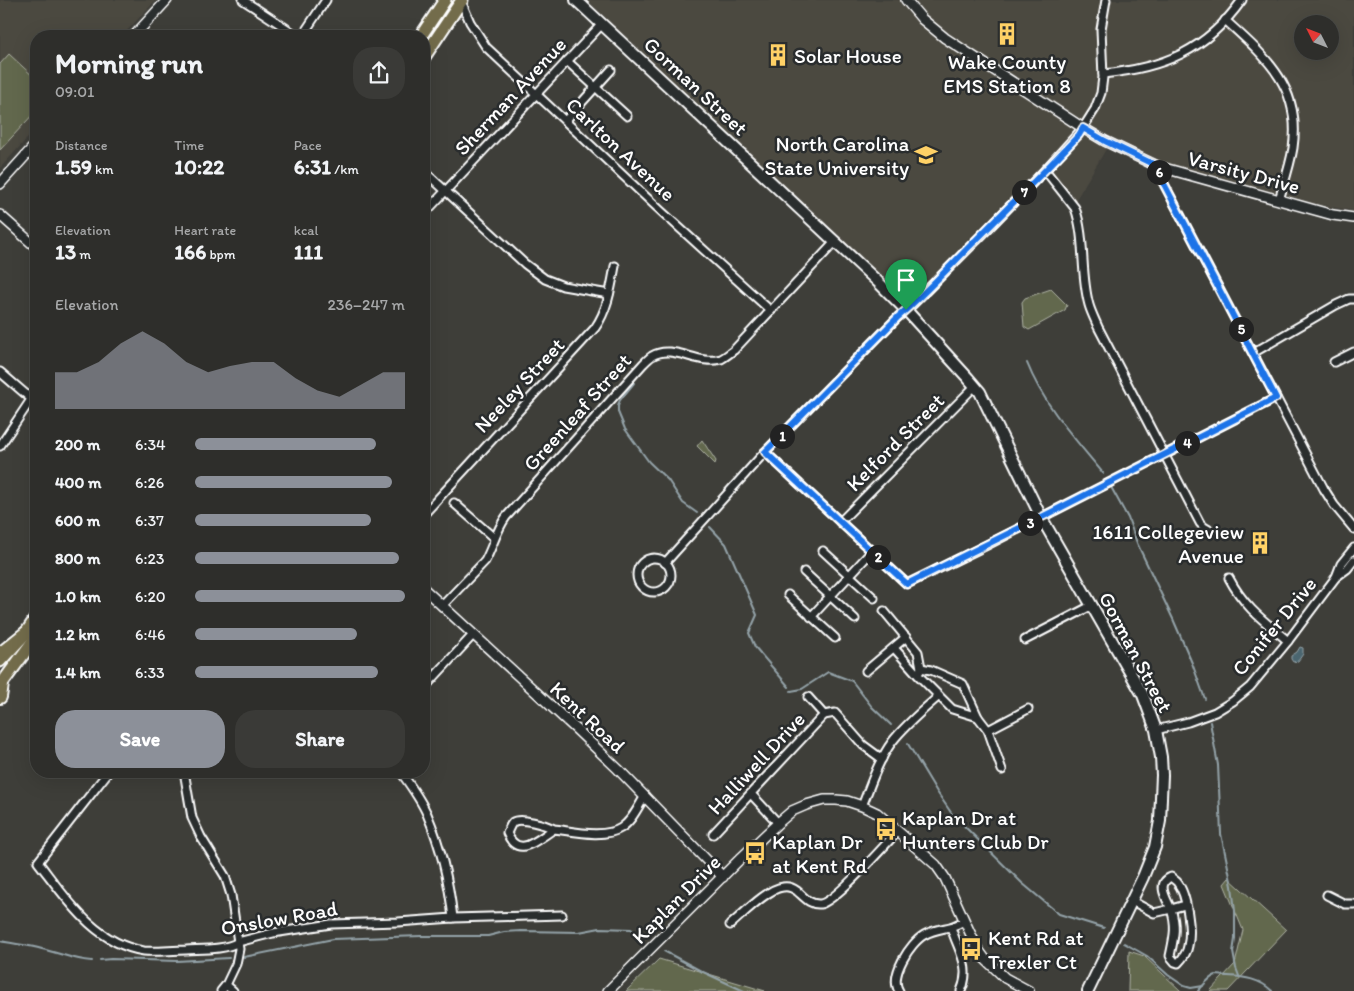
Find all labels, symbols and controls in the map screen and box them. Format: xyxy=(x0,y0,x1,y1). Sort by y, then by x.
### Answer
north arrow xyxy=(1294,15,1339,60)
map controls xyxy=(1294,15,1339,60)
building icon: Wake County EMS Station 8 xyxy=(994,21,1020,47)
street label: Gorman Street xyxy=(639,31,753,141)
street label: Sherman Avenue xyxy=(449,32,571,160)
building icon: Solar House xyxy=(765,42,791,68)
place label: Solar House xyxy=(794,43,902,68)
text: Morning run xyxy=(55,46,203,80)
button: share xyxy=(353,47,405,99)
place label: Wake County EMS Station 8 xyxy=(943,49,1071,98)
text: 09:01 xyxy=(55,82,94,101)
street label: Carlton Avenue xyxy=(561,92,681,206)
place label: North Carolina State University xyxy=(764,131,909,180)
text: Distance xyxy=(55,137,107,154)
text: Time xyxy=(174,137,204,154)
text: Pace xyxy=(294,137,322,154)
school or university icon: North Carolina State University xyxy=(913,142,939,168)
street label: Varsity Drive xyxy=(1185,145,1303,199)
text: 1.59 xyxy=(55,154,92,179)
text: 10:22 xyxy=(174,154,224,179)
text: 6:31 xyxy=(294,154,331,179)
pin: 6 xyxy=(1146,160,1172,184)
text: km xyxy=(92,161,114,178)
text: /km xyxy=(331,161,359,178)
text: 6 xyxy=(1156,164,1163,181)
pin: 7 xyxy=(1012,180,1036,204)
text: 7 xyxy=(1021,184,1028,201)
text: Elevation xyxy=(55,222,111,239)
text: Heart rate xyxy=(174,222,236,239)
text: kcal xyxy=(294,222,319,239)
text: 13 xyxy=(55,239,76,264)
text: 166 xyxy=(174,239,206,264)
text: 111 xyxy=(294,239,323,264)
text: m xyxy=(76,246,91,263)
text: bpm xyxy=(206,246,235,263)
pin xyxy=(885,259,927,310)
icon: arrive xyxy=(892,266,920,294)
text: Elevation xyxy=(55,295,119,314)
text: 236–247 m xyxy=(327,295,405,314)
pin: 5 xyxy=(1228,316,1254,342)
text: 5 xyxy=(1238,321,1245,338)
street label: Neeley Street xyxy=(469,332,569,438)
street label: Greenleaf Street xyxy=(518,348,636,476)
street label: Kelford Street xyxy=(841,388,949,496)
pin: 1 xyxy=(770,424,794,448)
text: 1 xyxy=(779,428,786,445)
pin: 4 xyxy=(1174,430,1200,456)
text: 200 m xyxy=(55,435,100,454)
text: 6:34 xyxy=(135,435,166,454)
text: 4 xyxy=(1183,435,1192,452)
text: 400 m xyxy=(55,473,101,492)
text: 6:26 xyxy=(135,473,164,492)
pin: 3 xyxy=(1018,510,1042,536)
text: 600 m xyxy=(55,511,100,530)
text: 6:37 xyxy=(135,511,164,530)
text: 3 xyxy=(1027,515,1034,532)
place label: 1611 Collegeview Avenue xyxy=(1093,519,1244,568)
building icon: 1611 Collegeview Avenue xyxy=(1247,530,1273,556)
pin: 2 xyxy=(866,544,890,570)
text: 800 m xyxy=(55,549,101,568)
text: 6:23 xyxy=(135,549,165,568)
text: 2 xyxy=(875,549,882,566)
street label: Conifer Drive xyxy=(1227,572,1321,680)
text: 1.0 km xyxy=(55,587,101,606)
text: 6:20 xyxy=(135,587,166,606)
street label: Gorman Street xyxy=(1094,587,1178,717)
text: 1.2 km xyxy=(55,625,100,644)
text: 6:46 xyxy=(135,625,165,644)
text: 1.4 km xyxy=(55,663,101,682)
text: 6:33 xyxy=(135,663,165,682)
street label: Kent Road xyxy=(545,676,631,759)
street label: Halliwell Drive xyxy=(702,707,810,819)
button: Save xyxy=(55,710,225,768)
button: Share xyxy=(235,710,405,768)
place label: Kaplan Dr at Hunters Club Dr xyxy=(902,805,1049,854)
bus stop icon: Kaplan Dr at Hunters Club Dr xyxy=(873,816,899,842)
place label: Kaplan Dr at Kent Rd xyxy=(772,829,868,878)
bus stop icon: Kaplan Dr at Kent Rd xyxy=(742,840,768,866)
street label: Kaplan Drive xyxy=(626,849,726,949)
street label: Onslow Road xyxy=(219,895,339,941)
place label: Kent Rd at Trexler Ct xyxy=(988,925,1084,974)
bus stop icon: Kent Rd at Trexler Ct xyxy=(958,936,984,962)

